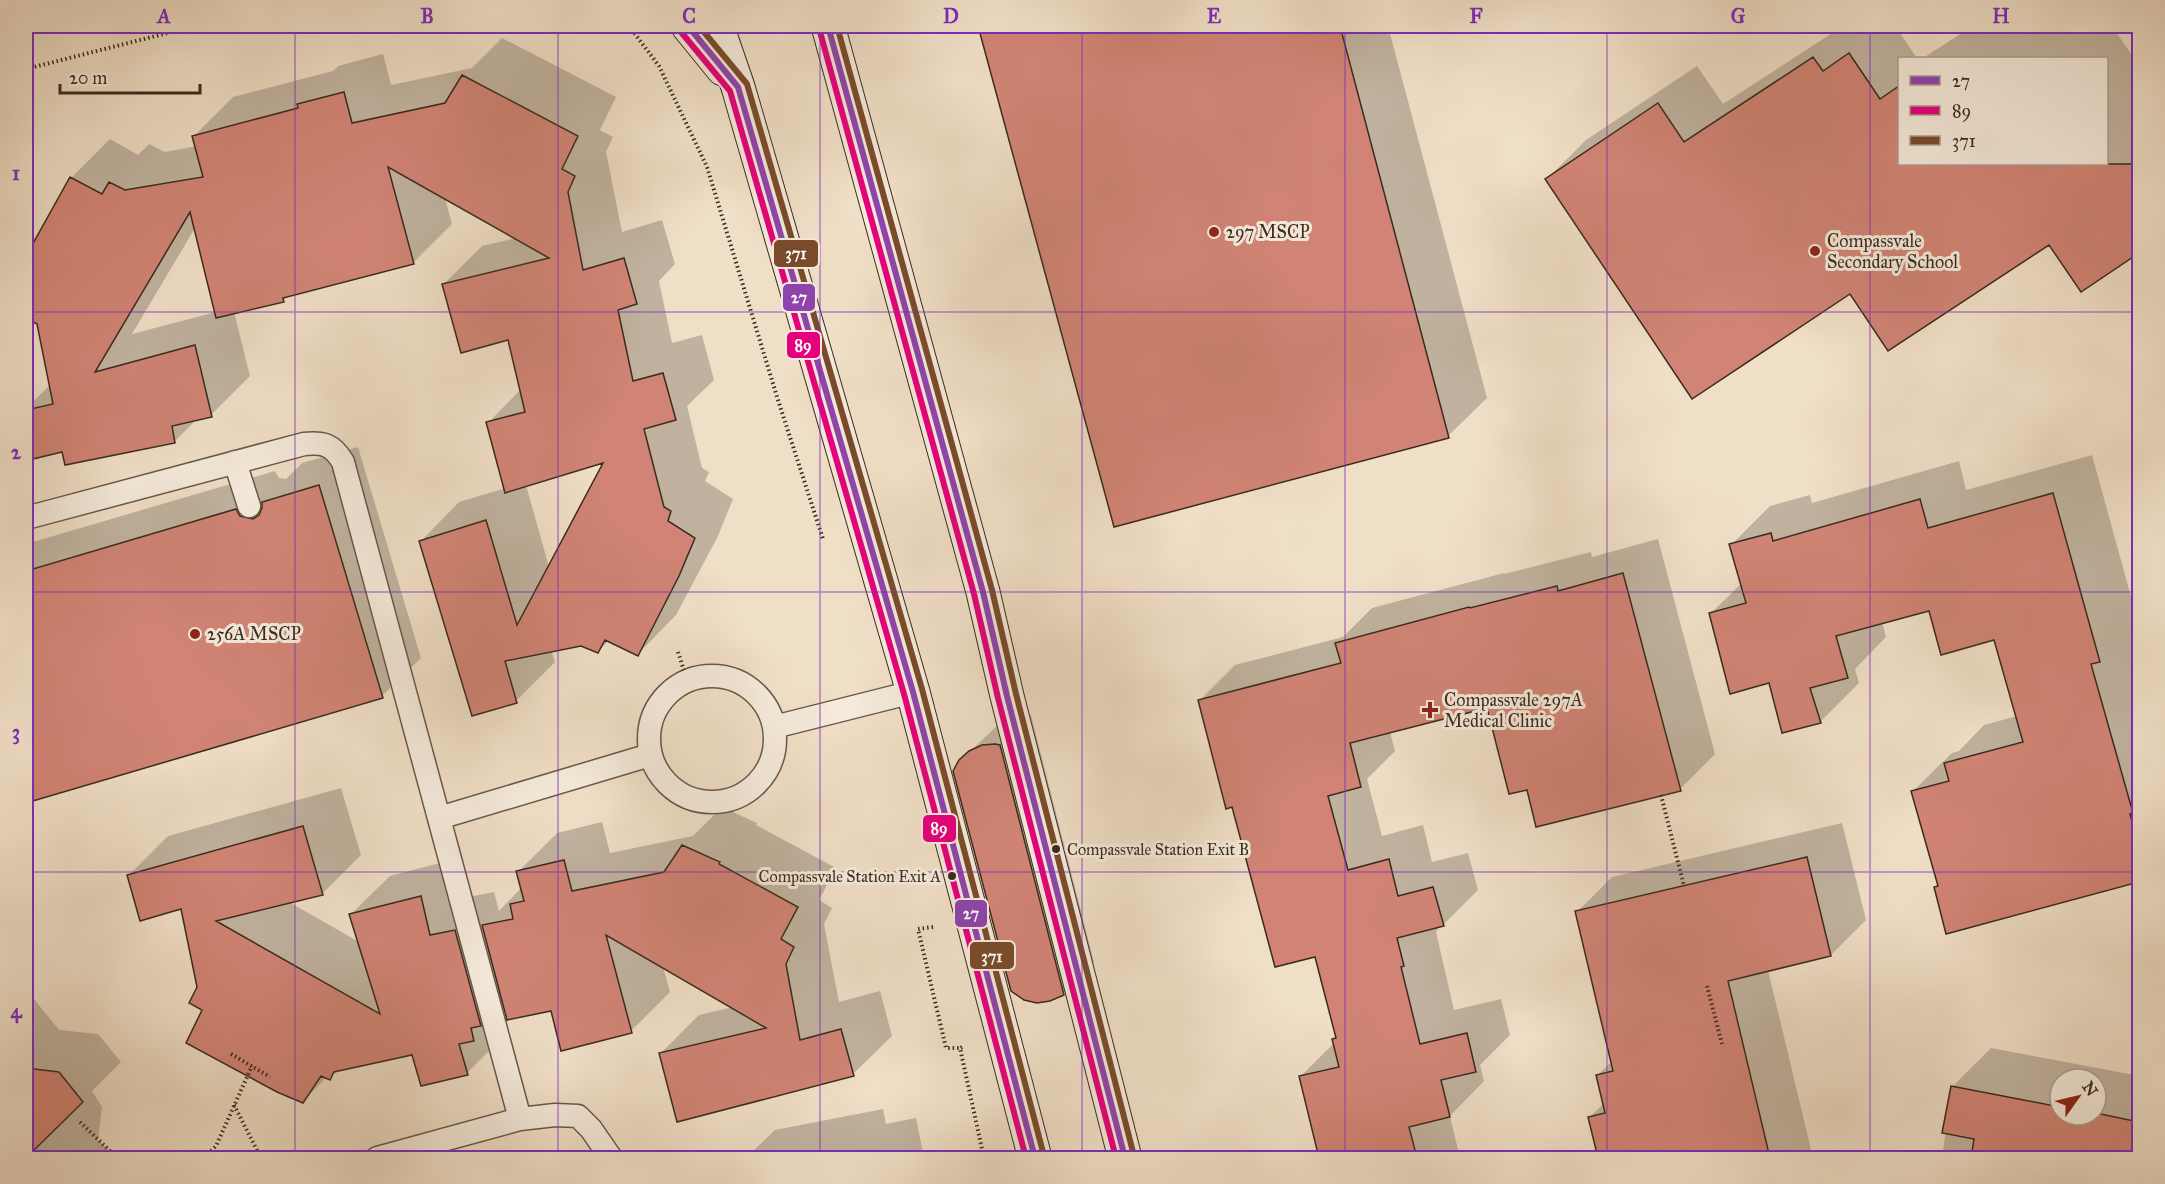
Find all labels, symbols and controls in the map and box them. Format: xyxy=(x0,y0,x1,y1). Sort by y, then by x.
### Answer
text: A xyxy=(155,4,171,28)
text: B xyxy=(420,4,434,28)
text: C xyxy=(682,4,696,28)
text: D xyxy=(943,4,959,28)
text: E xyxy=(1207,4,1222,28)
text: F xyxy=(1469,4,1483,28)
text: G xyxy=(1731,4,1746,28)
text: H xyxy=(1992,4,2010,28)
scale bar xyxy=(60,57,200,95)
legend xyxy=(1898,57,2108,165)
text: 20 m xyxy=(69,67,107,89)
text: 27 xyxy=(1952,70,1970,92)
text: 89 xyxy=(1952,100,1971,122)
text: 371 xyxy=(1952,130,1976,152)
text: 1 xyxy=(12,161,20,185)
place label: 297 MSCP xyxy=(1226,221,1310,243)
marker: 297 MSCP xyxy=(1207,225,1221,239)
place label: Compassvale Secondary School xyxy=(1827,230,1958,273)
line badge: 371 xyxy=(773,239,819,268)
text: 371 xyxy=(785,244,807,264)
marker: Compassvale Secondary School xyxy=(1808,244,1822,258)
line badge: 27 xyxy=(782,283,816,312)
text: 27 xyxy=(791,288,807,307)
line badge: 89 xyxy=(786,331,821,359)
text: 89 xyxy=(794,336,812,356)
text: 2 xyxy=(11,440,22,464)
place label: 256A MSCP xyxy=(207,623,301,645)
marker: 256A MSCP xyxy=(188,627,202,641)
place label: Compassvale 297A Medical Clinic xyxy=(1444,689,1583,732)
marker: Compassvale 297A Medical Clinic xyxy=(1421,701,1439,719)
text: 3 xyxy=(12,720,20,745)
line badge: 89 xyxy=(922,814,957,843)
text: 89 xyxy=(930,819,948,839)
place label: Compassvale Station Exit B xyxy=(1067,840,1249,859)
marker: Compassvale Station Exit B xyxy=(1050,843,1062,855)
place label: Compassvale Station Exit A xyxy=(759,867,941,886)
marker: Compassvale Station Exit A xyxy=(946,870,958,882)
line badge: 27 xyxy=(954,899,988,928)
text: 27 xyxy=(963,904,979,923)
line badge: 371 xyxy=(969,941,1015,970)
text: 371 xyxy=(981,947,1003,967)
text: 4 xyxy=(10,999,22,1024)
north arrow xyxy=(2048,1067,2108,1127)
text: N xyxy=(2078,1078,2102,1100)

